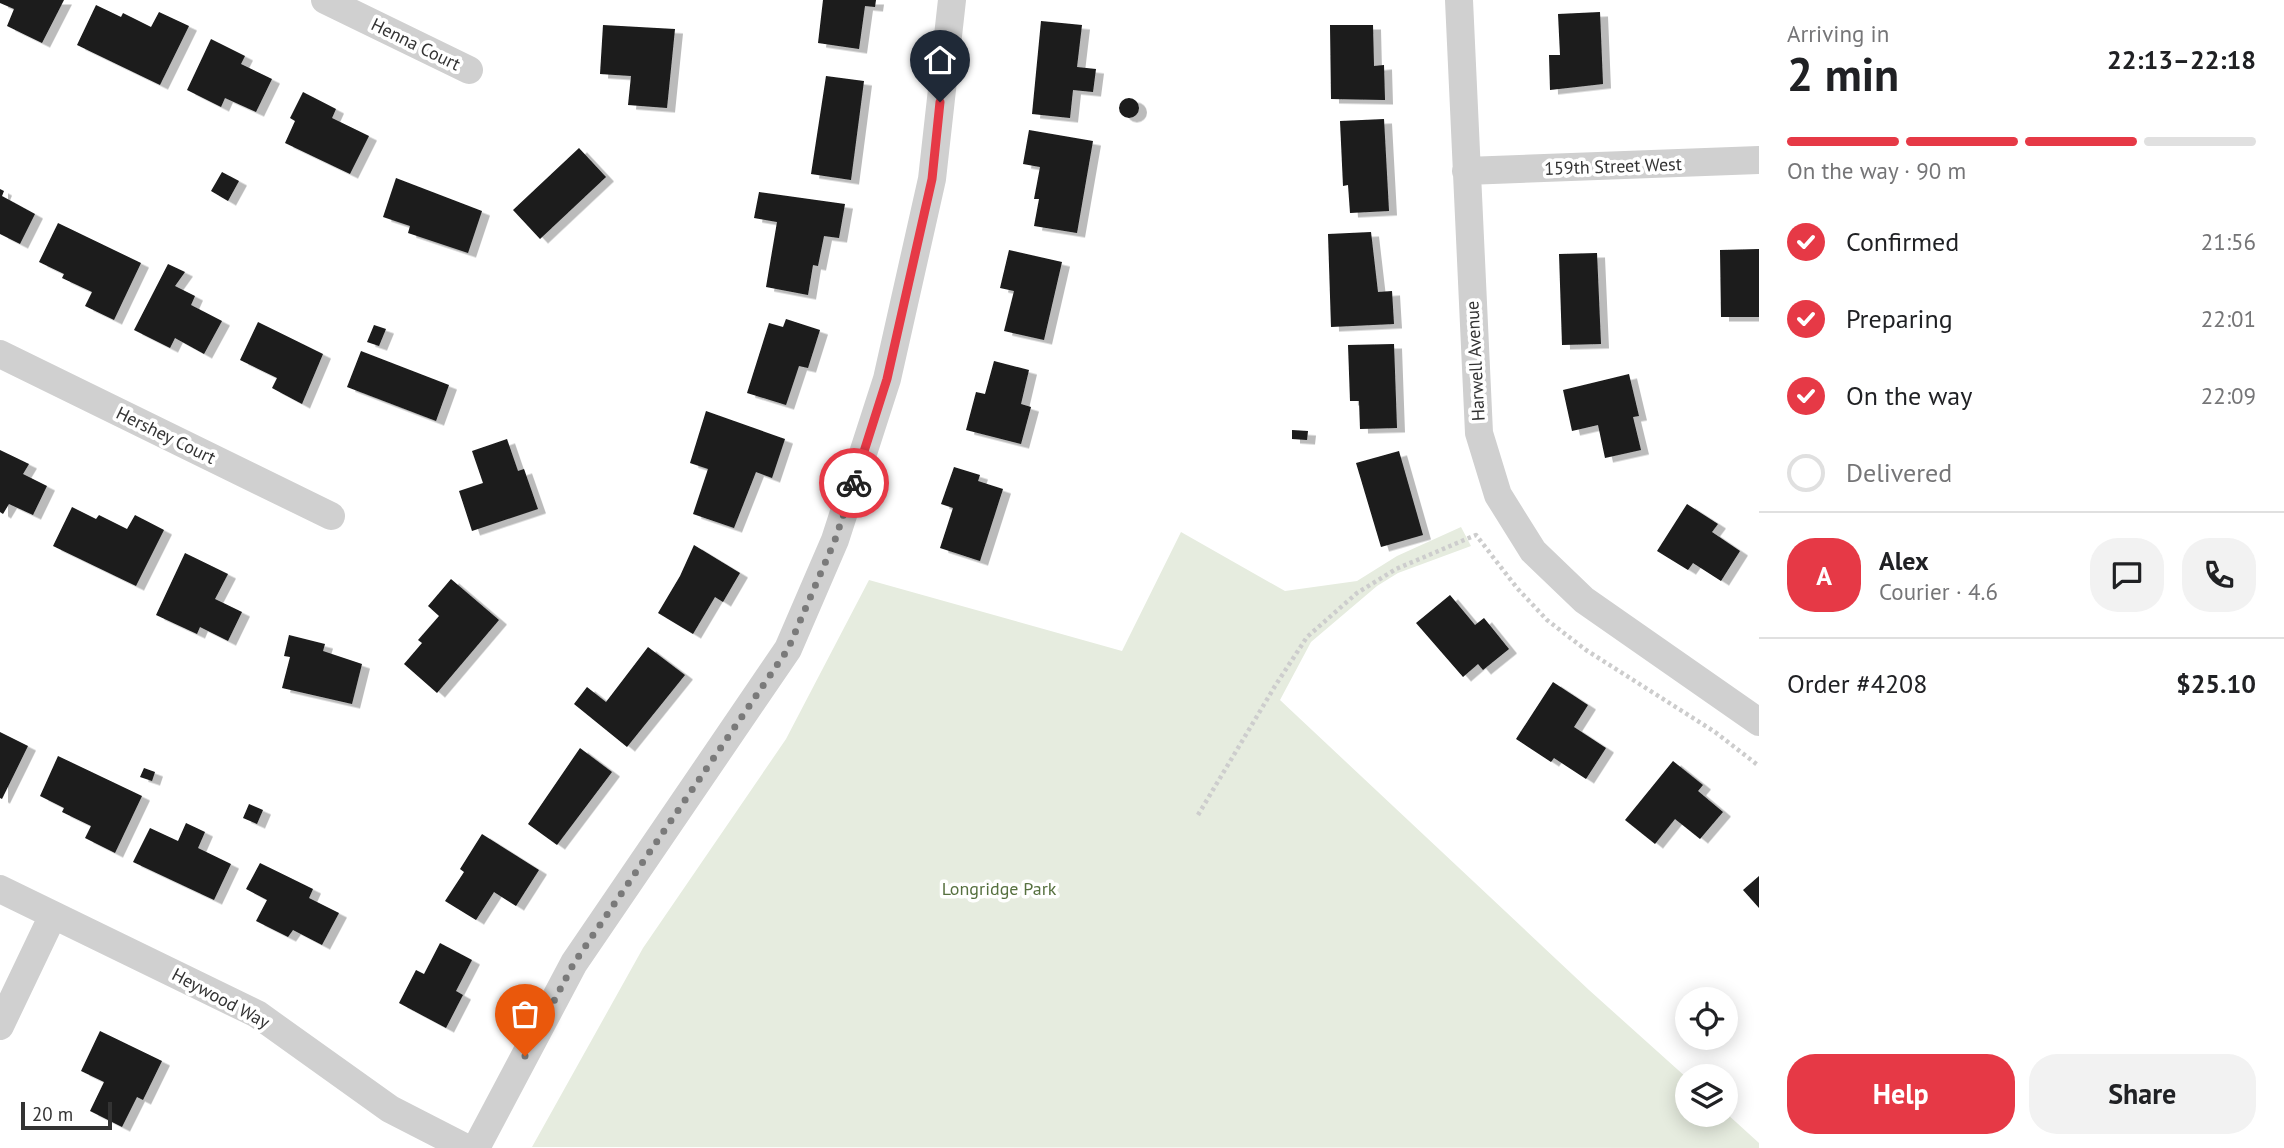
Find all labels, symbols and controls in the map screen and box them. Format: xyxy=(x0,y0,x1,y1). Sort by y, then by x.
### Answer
street label: Henna Court xyxy=(368,13,464,75)
text: Arriving in xyxy=(1787,19,1889,48)
pin xyxy=(910,30,970,102)
icon: home xyxy=(921,41,959,79)
text: 22:13–22:18 xyxy=(2107,43,2256,76)
text: 2 min xyxy=(1787,44,1899,104)
street label: 159th Street West xyxy=(1544,152,1682,180)
text: On the way · 90 m xyxy=(1787,156,1966,185)
icon: check xyxy=(1787,223,1825,261)
text: Confirmed xyxy=(1846,225,1959,258)
text: 21:56 xyxy=(2201,227,2256,256)
street label: Harwell Avenue xyxy=(1460,300,1490,422)
icon: check xyxy=(1787,300,1825,338)
text: Preparing xyxy=(1846,302,1953,335)
text: 22:01 xyxy=(2201,304,2256,333)
icon: check xyxy=(1787,377,1825,415)
text: On the way xyxy=(1846,379,1972,412)
text: 22:09 xyxy=(2201,381,2256,410)
street label: Hershey Court xyxy=(112,401,220,469)
courier xyxy=(819,448,889,518)
text: Delivered xyxy=(1846,456,1952,489)
icon: bike xyxy=(835,464,873,502)
button: chat xyxy=(2090,538,2164,612)
button: phone xyxy=(2182,538,2256,612)
text: Alex xyxy=(1879,544,1929,577)
text: A xyxy=(1816,559,1832,592)
text: Courier · 4.6 xyxy=(1879,577,1998,606)
text: Order #4208 xyxy=(1787,667,1927,700)
text: $25.10 xyxy=(2176,667,2256,700)
park label: Longridge Park xyxy=(942,877,1057,900)
street label: Heywood Way xyxy=(168,963,274,1034)
pin xyxy=(495,984,555,1056)
map controls xyxy=(1675,987,1738,1127)
button: locate xyxy=(1675,987,1738,1050)
icon: bag xyxy=(506,995,544,1033)
button: Help xyxy=(1787,1054,2015,1134)
button: Share xyxy=(2029,1054,2256,1134)
button: layers xyxy=(1675,1064,1738,1127)
scale bar xyxy=(21,1099,112,1131)
text: 20 m xyxy=(32,1102,73,1126)

